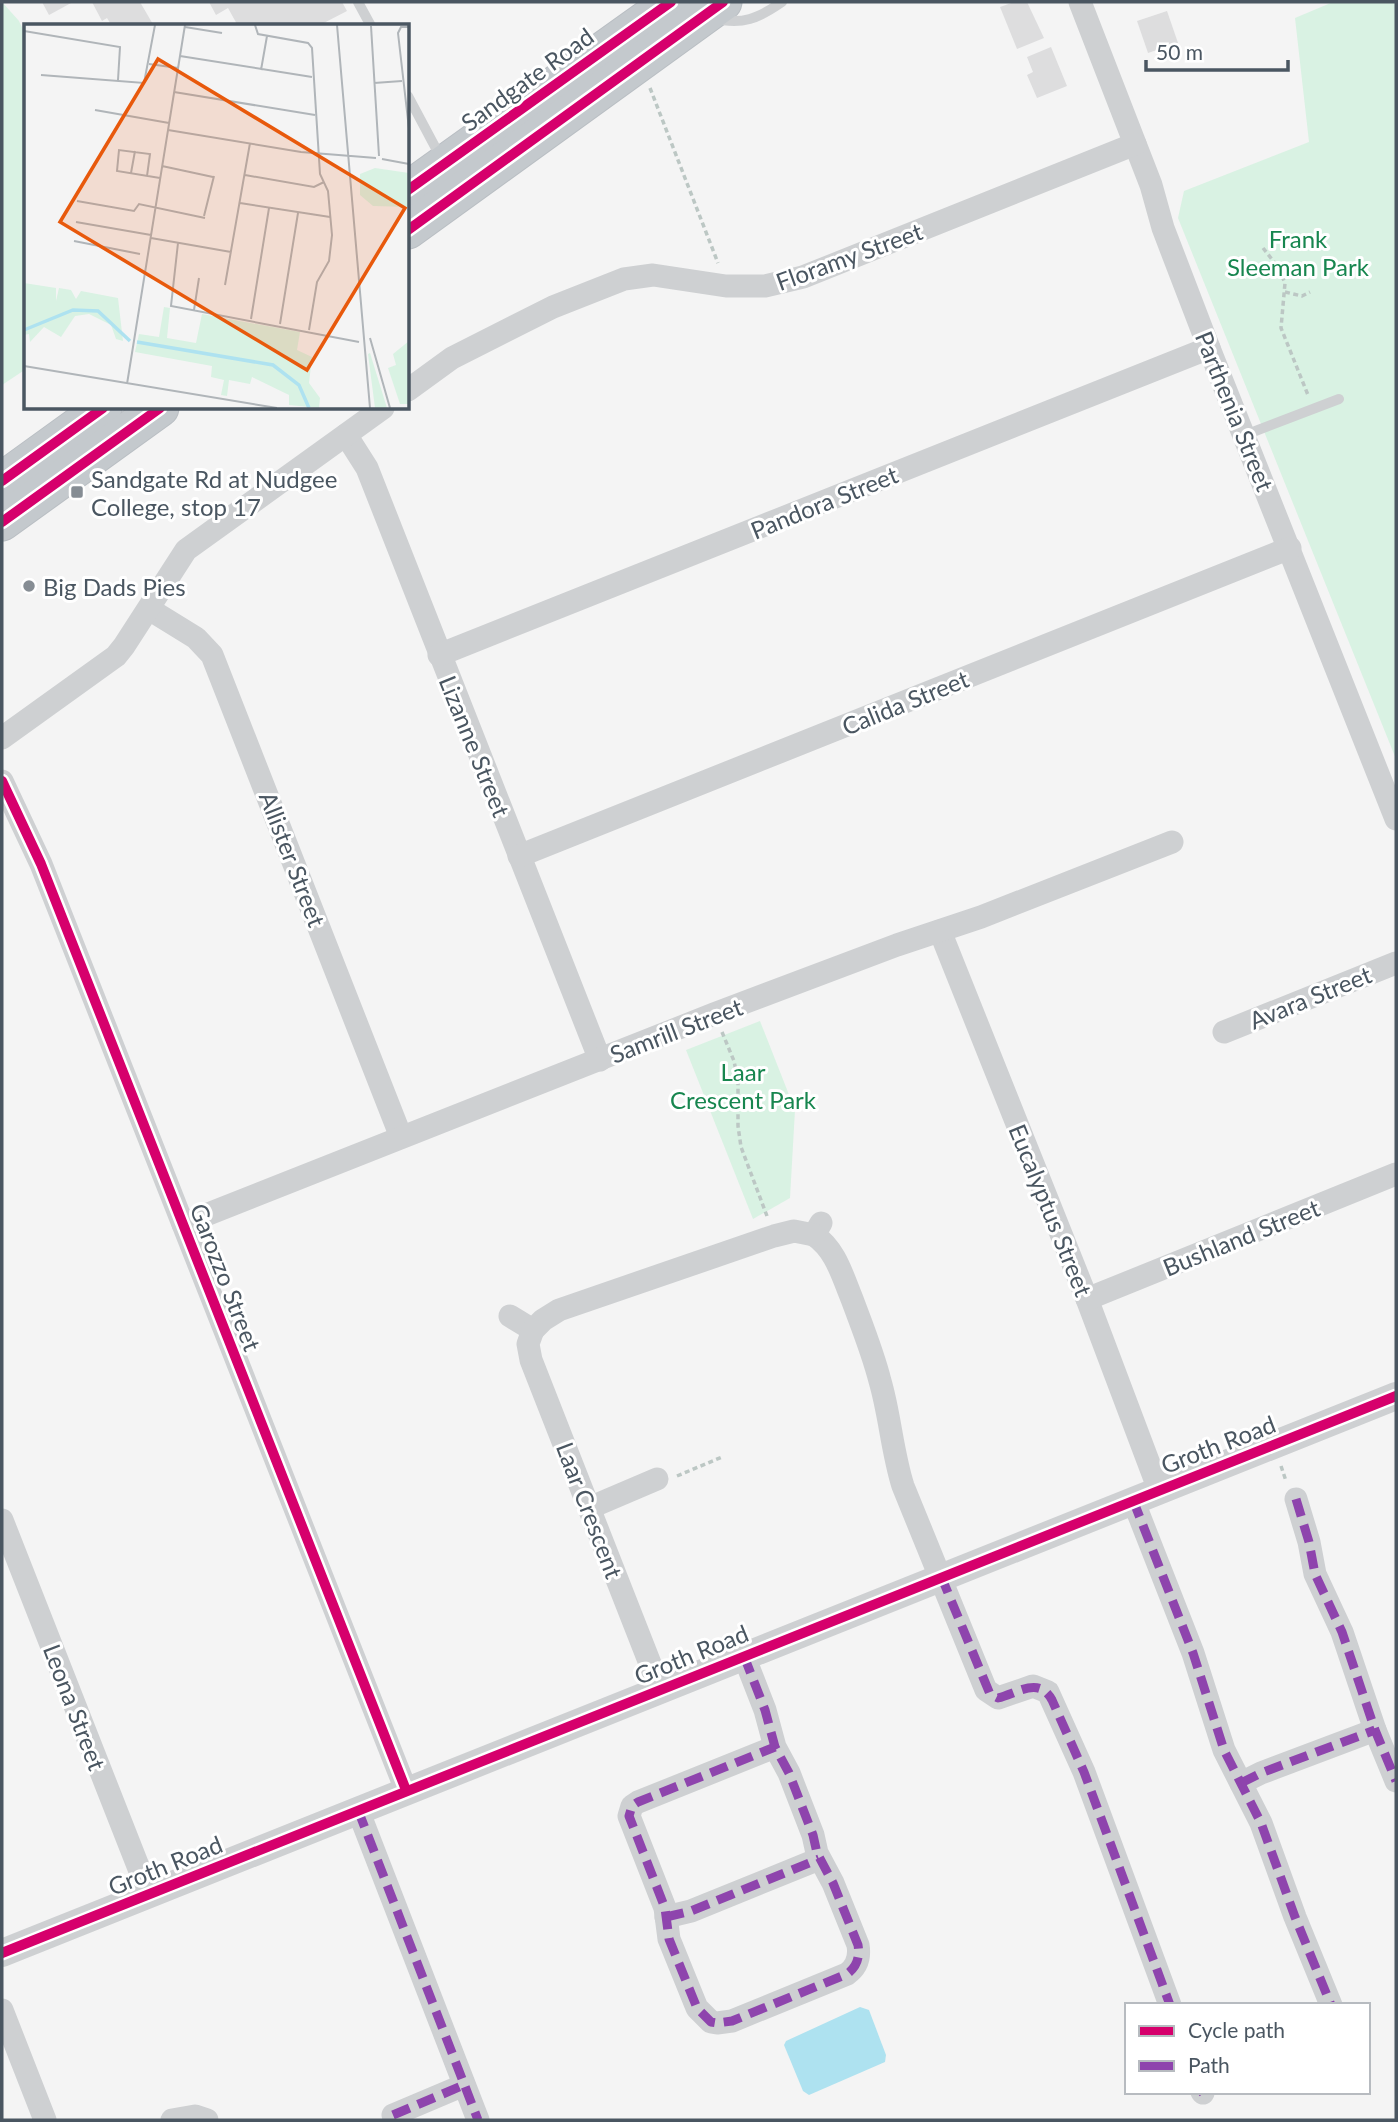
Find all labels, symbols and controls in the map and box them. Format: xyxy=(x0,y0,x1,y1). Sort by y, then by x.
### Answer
street label: Sandgate Road xyxy=(455,21,599,137)
inset map xyxy=(24,24,410,410)
scale bar xyxy=(1146,28,1288,72)
text: 50 m xyxy=(1156,39,1203,64)
street label: Floramy Street xyxy=(772,216,927,296)
park label: Frank Sleeman Park xyxy=(1227,224,1370,281)
street label: Parthenia Street xyxy=(1190,327,1280,496)
street label: Pandora Street xyxy=(746,459,902,545)
place label: Sandgate Rd at Nudgee College, stop 17 xyxy=(91,464,337,521)
marker: Sandgate Rd at Nudgee College, stop 17 xyxy=(69,484,85,500)
place label: Big Dads Pies xyxy=(43,572,186,601)
marker: Big Dads Pies xyxy=(21,578,37,594)
street label: Calida Street xyxy=(837,663,973,741)
street label: Lizanne Street xyxy=(434,671,517,821)
street label: Allister Street xyxy=(254,787,332,931)
street label: Avara Street xyxy=(1245,959,1376,1035)
street label: Samrill Street xyxy=(606,991,747,1069)
park label: Laar Crescent Park xyxy=(670,1057,817,1114)
street label: Eucalyptus Street xyxy=(1003,1120,1099,1301)
street label: Bushland Street xyxy=(1159,1192,1324,1282)
street label: Garozzo Street xyxy=(185,1199,268,1355)
street label: Groth Road xyxy=(1157,1409,1279,1479)
street label: Laar Crescent xyxy=(551,1438,629,1583)
street label: Groth Road xyxy=(630,1618,752,1690)
street label: Leona Street xyxy=(38,1640,112,1774)
street label: Groth Road xyxy=(104,1829,226,1901)
legend xyxy=(1125,2003,1370,2094)
text: Cycle path xyxy=(1188,2017,1285,2042)
text: Path xyxy=(1188,2052,1230,2077)

